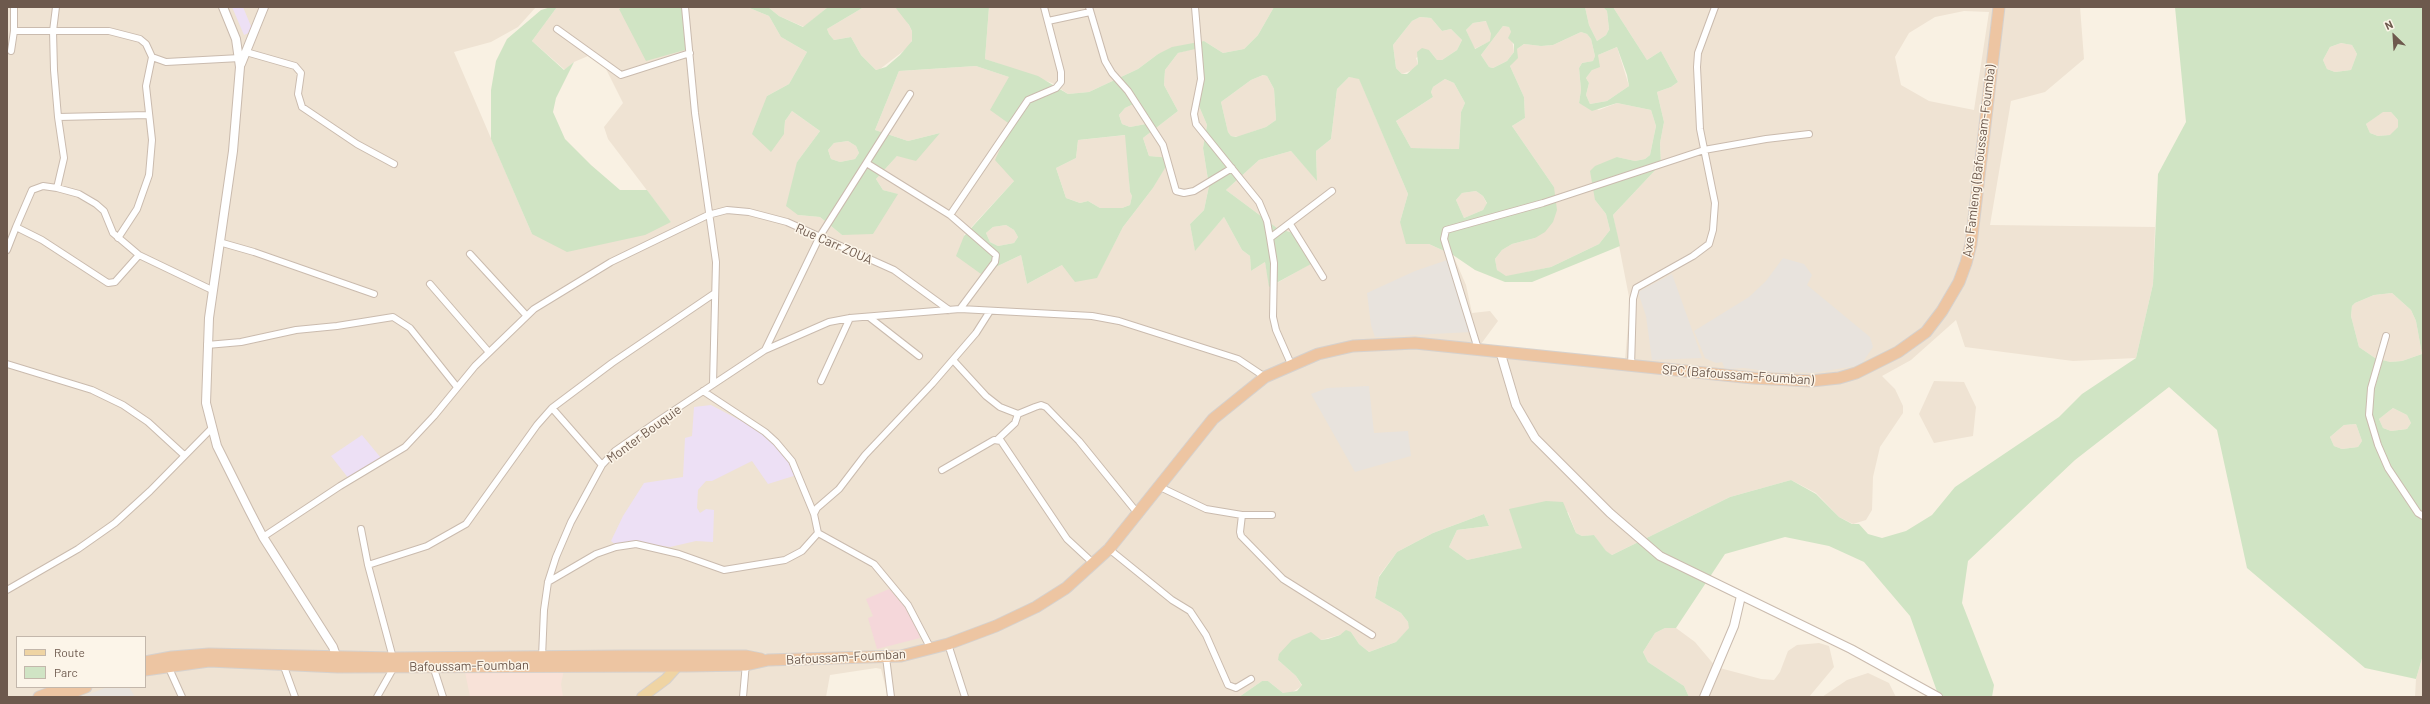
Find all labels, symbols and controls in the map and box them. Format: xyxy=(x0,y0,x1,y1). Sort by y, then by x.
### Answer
north arrow xyxy=(2374,16,2414,56)
text: N xyxy=(2383,17,2395,32)
street label: Axe Famleng (Bafoussam-Foumba) xyxy=(1959,64,1999,258)
street label: Rue Carr ZOUA xyxy=(793,220,875,268)
street label: SPC (Bafoussam-Foumban) xyxy=(1661,362,1815,388)
street label: Monter Bouquie xyxy=(604,402,684,466)
legend xyxy=(16,636,146,688)
text: Route xyxy=(54,645,85,659)
street label: Bafoussam-Foumban xyxy=(786,646,906,668)
street label: Bafoussam-Foumban xyxy=(409,657,529,675)
text: Parc xyxy=(54,665,78,679)

